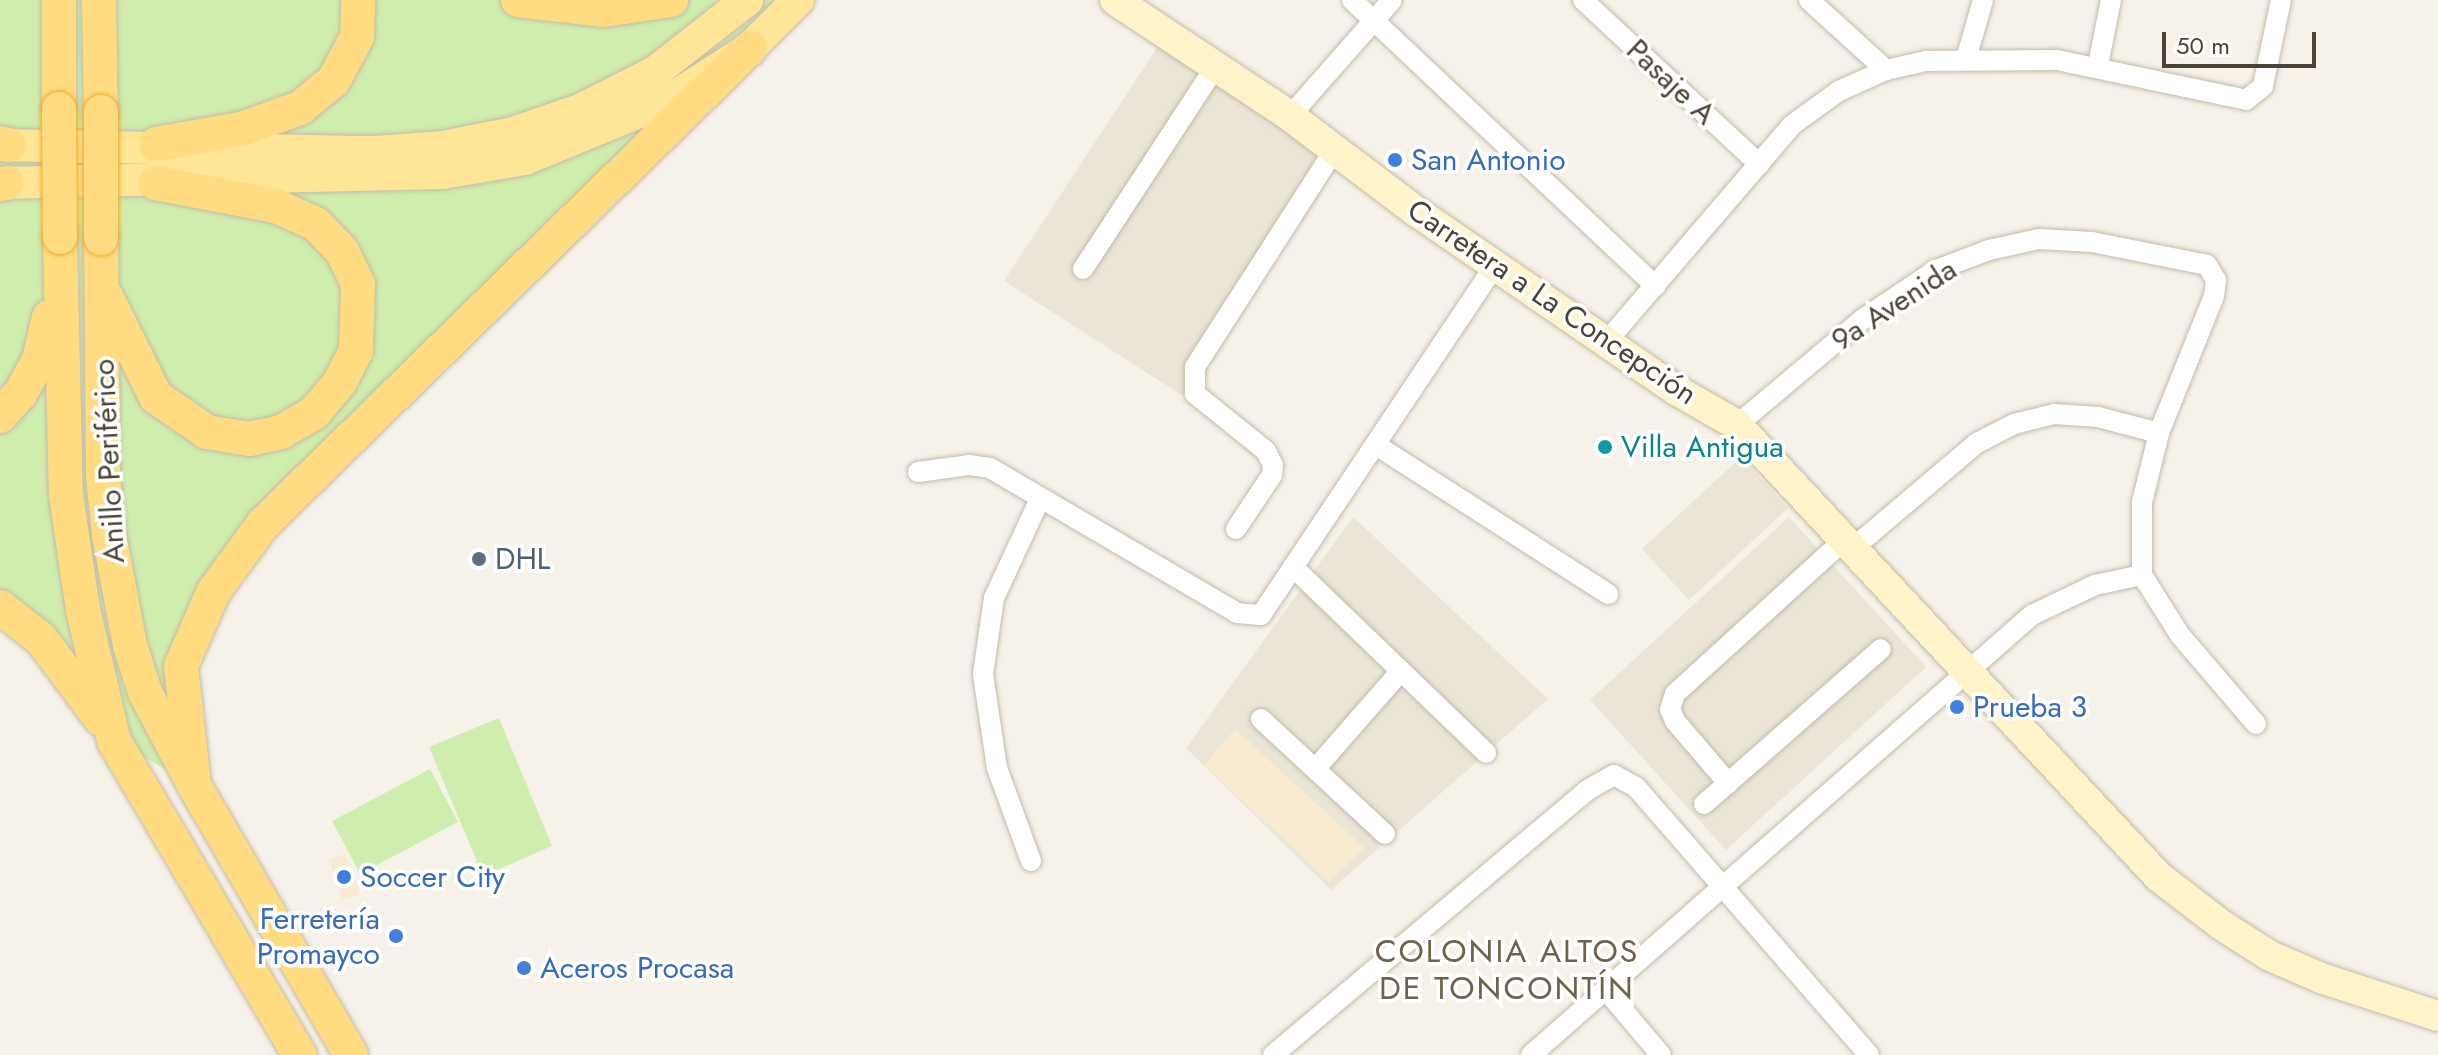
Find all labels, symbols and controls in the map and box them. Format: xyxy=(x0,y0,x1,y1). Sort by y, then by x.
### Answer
scale bar xyxy=(2166,16,2320,66)
text: 50 m xyxy=(2176,28,2230,63)
street label: Pasaje A xyxy=(1619,32,1723,132)
place label: San Antonio xyxy=(1411,142,1566,178)
marker: San Antonio xyxy=(1386,151,1404,169)
street label: Carretera a La Concepción xyxy=(1401,192,1703,412)
street label: 9a Avenida xyxy=(1825,251,1963,359)
street label: Anillo Periférico xyxy=(86,358,132,564)
place label: Villa Antigua xyxy=(1621,429,1784,465)
marker: Villa Antigua xyxy=(1596,438,1614,456)
place label: DHL xyxy=(495,541,550,577)
marker: DHL xyxy=(470,550,488,568)
place label: Prueba 3 xyxy=(1973,689,2087,725)
marker: Prueba 3 xyxy=(1948,698,1966,716)
place label: Soccer City xyxy=(360,859,505,895)
marker: Soccer City xyxy=(335,868,353,886)
place label: Ferretería Promayco xyxy=(257,901,380,972)
marker: Ferretería Promayco xyxy=(387,927,405,945)
district label: COLONIA ALTOS DE TONCONTÍN xyxy=(1375,933,1639,1008)
place label: Aceros Procasa xyxy=(540,950,734,986)
marker: Aceros Procasa xyxy=(515,959,533,977)

